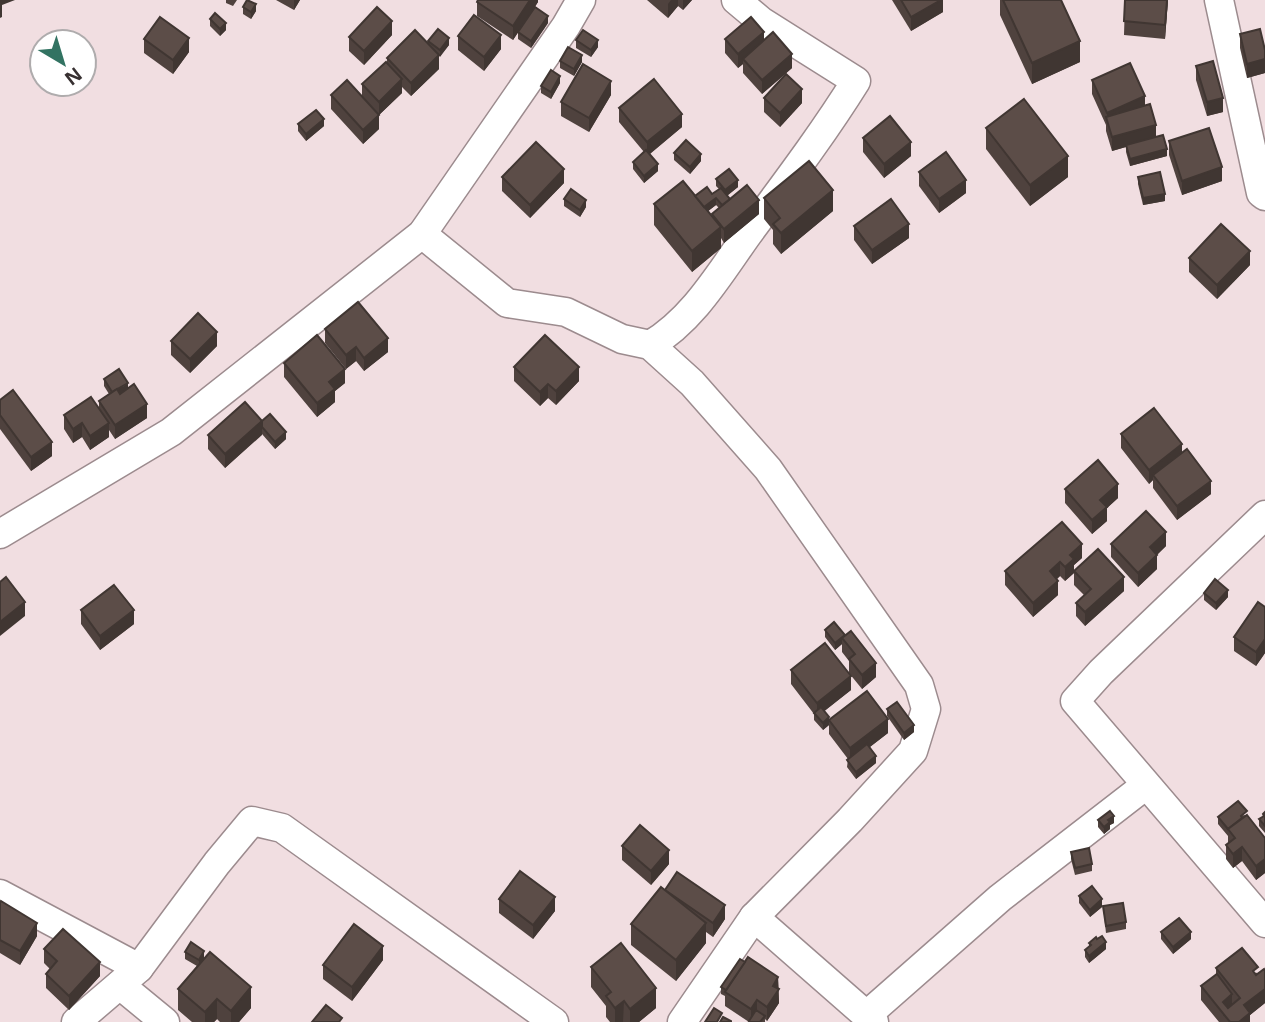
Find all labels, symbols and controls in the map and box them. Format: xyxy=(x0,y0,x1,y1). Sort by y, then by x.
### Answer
north arrow xyxy=(28,28,98,98)
text: N xyxy=(59,61,88,91)

